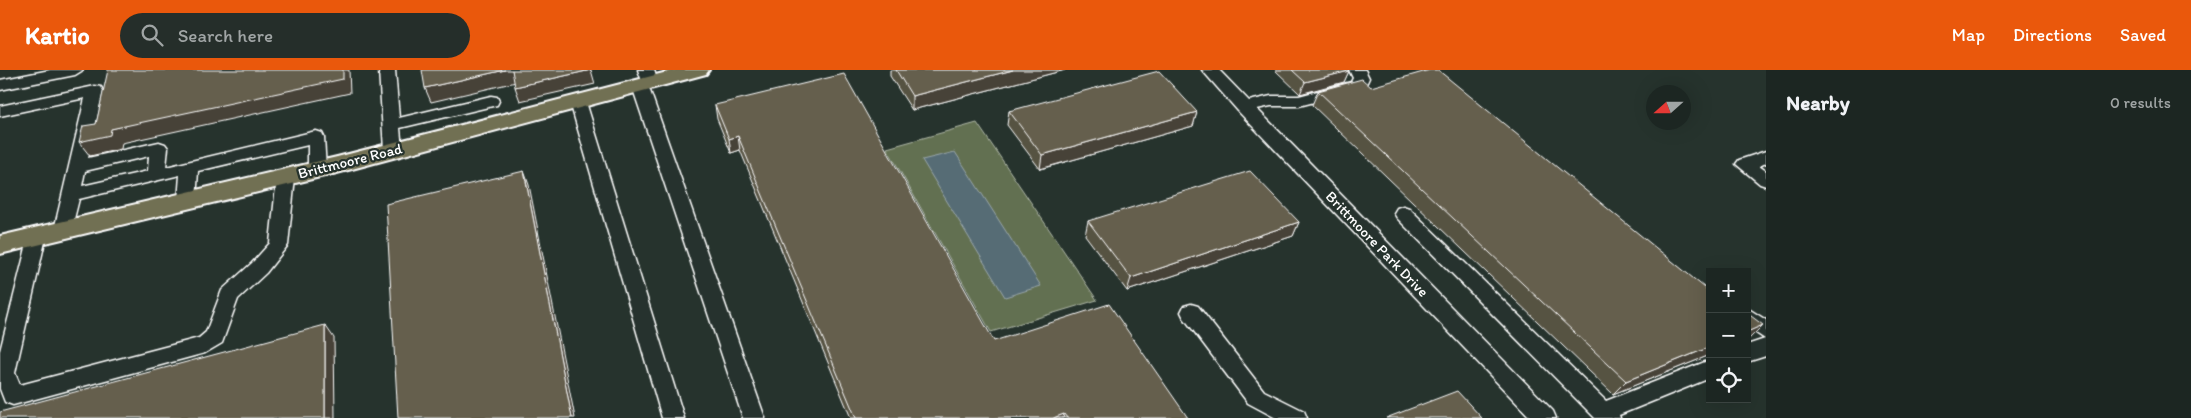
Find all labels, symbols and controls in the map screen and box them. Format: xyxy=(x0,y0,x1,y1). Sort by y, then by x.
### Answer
search box xyxy=(120,13,470,58)
text: Kartio xyxy=(25,21,90,50)
icon: search xyxy=(138,21,166,49)
text: Search here xyxy=(178,24,273,47)
text: Map xyxy=(1952,24,1985,46)
text: Directions xyxy=(2013,24,2092,46)
text: Saved xyxy=(2120,24,2166,46)
north arrow xyxy=(1646,85,1691,130)
text: Nearby xyxy=(1786,90,1850,115)
text: 0 results xyxy=(2110,93,2171,112)
street label: Brittmoore Road xyxy=(296,139,405,183)
street label: Brittmoore Park Drive xyxy=(1322,187,1432,301)
map controls xyxy=(1706,268,1751,403)
button: + xyxy=(1706,268,1751,313)
button: − xyxy=(1706,313,1751,358)
button: locate xyxy=(1706,358,1751,403)

